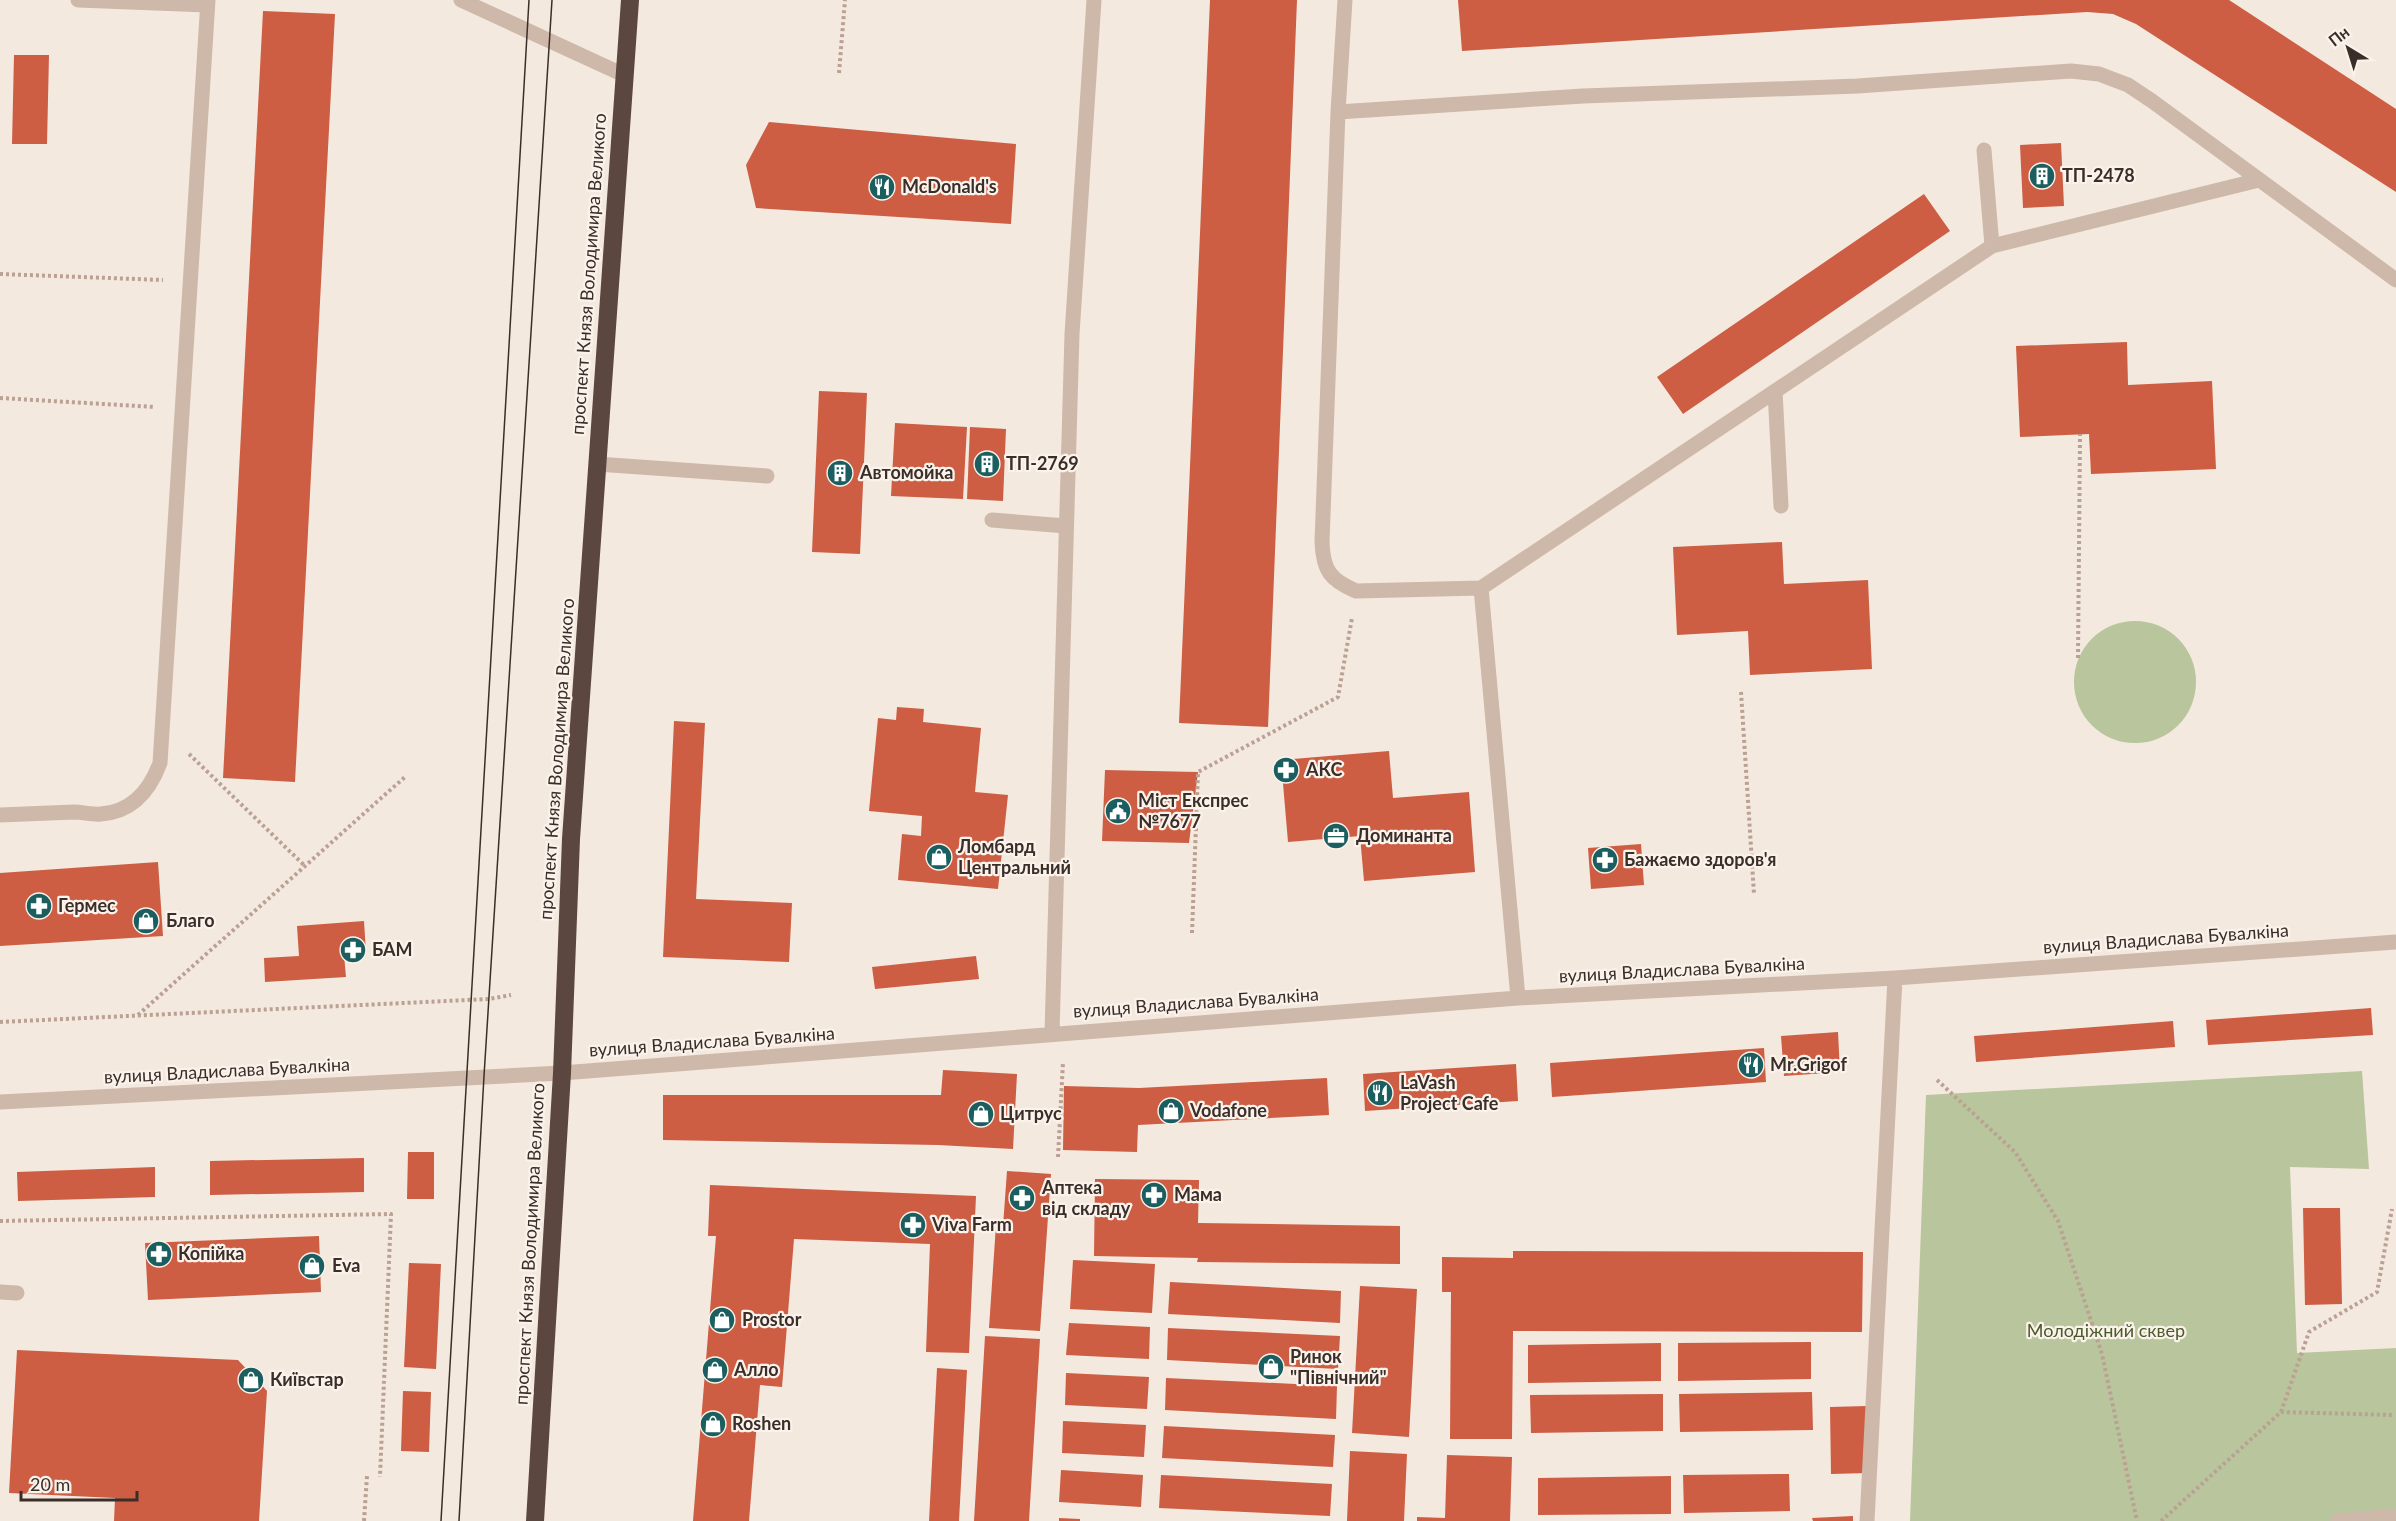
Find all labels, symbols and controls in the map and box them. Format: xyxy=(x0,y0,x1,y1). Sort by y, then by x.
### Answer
north arrow xyxy=(2318,18,2378,78)
text: Пн xyxy=(2324,22,2353,50)
street label: проспект Князя Володимира Великого xyxy=(566,112,610,436)
building icon: ТП-2478 xyxy=(2027,161,2057,191)
place label: ТП-2478 xyxy=(2062,164,2135,186)
restaurant icon: McDonald's xyxy=(867,172,897,202)
place label: McDonald's xyxy=(902,175,997,197)
building icon: ТП-2769 xyxy=(972,449,1002,479)
place label: ТП-2769 xyxy=(1006,452,1079,474)
building icon: Автомойка xyxy=(825,458,855,488)
place label: Автомойка xyxy=(859,461,953,483)
street label: проспект Князя Володимира Великого xyxy=(534,597,578,921)
pharmacy icon: АКС xyxy=(1271,755,1301,785)
place label: АКС xyxy=(1305,758,1342,780)
place label: Міст Експрес №7677 xyxy=(1138,789,1249,832)
public building icon: Міст Експрес №7677 xyxy=(1103,796,1133,826)
office icon: Доминанта xyxy=(1321,821,1351,851)
place label: Доминанта xyxy=(1356,824,1452,846)
place label: Ломбард Центральний xyxy=(957,835,1071,878)
shop icon: Ломбард Центральний xyxy=(924,842,954,872)
pharmacy icon: Бажаємо здоров'я xyxy=(1590,845,1620,875)
place label: Бажаємо здоров'я xyxy=(1624,848,1776,870)
pharmacy icon: Гермес xyxy=(24,891,54,921)
place label: Гермес xyxy=(58,894,116,916)
shop icon: Благо xyxy=(131,906,161,936)
place label: Благо xyxy=(166,909,215,931)
street label: вулиця Владислава Бувалкіна xyxy=(2042,918,2290,958)
pharmacy icon: БАМ xyxy=(338,935,368,965)
place label: БАМ xyxy=(372,938,413,960)
street label: вулиця Владислава Бувалкіна xyxy=(1558,952,1806,986)
street label: вулиця Владислава Бувалкіна xyxy=(1072,982,1320,1022)
street label: вулиця Владислава Бувалкіна xyxy=(588,1021,836,1061)
restaurant icon: Mr.Grigof xyxy=(1736,1050,1766,1080)
street label: вулиця Владислава Бувалкіна xyxy=(103,1053,351,1087)
place label: Mr.Grigof xyxy=(1770,1053,1847,1075)
place label: LaVash Project Cafe xyxy=(1400,1071,1499,1114)
restaurant icon: LaVash Project Cafe xyxy=(1365,1078,1395,1108)
street label: проспект Князя Володимира Великого xyxy=(510,1082,548,1406)
shop icon: Vodafone xyxy=(1156,1096,1186,1126)
shop icon: Цитрус xyxy=(966,1099,996,1129)
place label: Vodafone xyxy=(1189,1099,1267,1121)
place label: Цитрус xyxy=(1000,1102,1062,1124)
place label: Аптека від складу xyxy=(1041,1176,1131,1219)
pharmacy icon: Мама xyxy=(1139,1180,1169,1210)
pharmacy icon: Аптека від складу xyxy=(1007,1183,1037,1213)
place label: Мама xyxy=(1174,1183,1222,1205)
pharmacy icon: Viva Farm xyxy=(898,1210,928,1240)
place label: Viva Farm xyxy=(931,1213,1012,1235)
pharmacy icon: Копійка xyxy=(144,1239,174,1269)
place label: Копійка xyxy=(178,1242,244,1264)
shop icon: Eva xyxy=(297,1251,327,1281)
place label: Eva xyxy=(332,1254,360,1276)
shop icon: Prostor xyxy=(707,1305,737,1335)
place label: Prostor xyxy=(742,1308,802,1330)
park label: Молодіжний сквер xyxy=(2027,1319,2185,1341)
place label: Ринок "Північний" xyxy=(1290,1345,1387,1388)
shop icon: Ринок "Північний" xyxy=(1256,1352,1286,1382)
shop icon: Алло xyxy=(700,1355,730,1385)
place label: Алло xyxy=(733,1358,779,1380)
shop icon: Київстар xyxy=(236,1365,266,1395)
place label: Київстар xyxy=(270,1368,344,1390)
shop icon: Roshen xyxy=(698,1409,728,1439)
place label: Roshen xyxy=(732,1412,791,1434)
scale bar xyxy=(21,1464,136,1502)
text: 20 m xyxy=(30,1473,70,1495)

